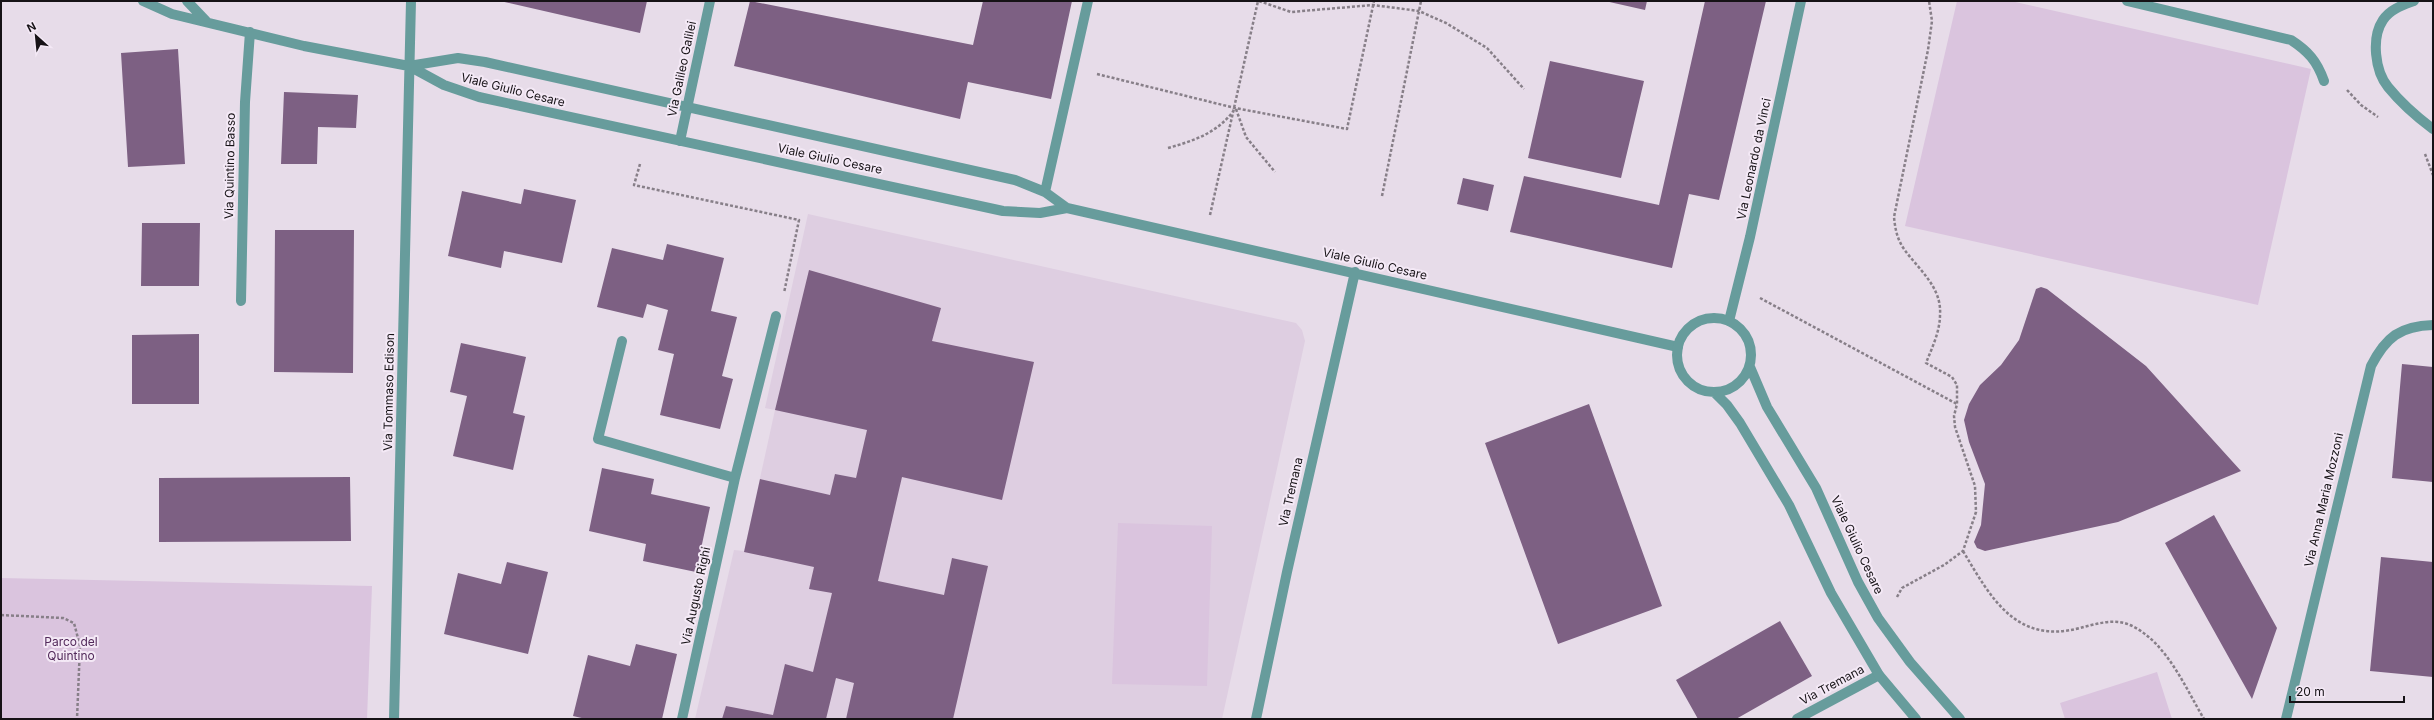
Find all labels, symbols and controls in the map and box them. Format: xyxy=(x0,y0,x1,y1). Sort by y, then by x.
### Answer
north arrow xyxy=(16,16,56,56)
text: N xyxy=(25,19,38,35)
street label: Via Galileo Galilei xyxy=(664,20,699,118)
street label: Viale Giulio Cesare xyxy=(460,69,567,110)
street label: Via Leonardo da Vinci xyxy=(1733,97,1774,221)
street label: Via Quintino Basso xyxy=(221,113,238,219)
street label: Viale Giulio Cesare xyxy=(776,140,884,177)
street label: Viale Giulio Cesare xyxy=(1321,244,1429,283)
street label: Via Tommaso Edison xyxy=(380,333,397,451)
street label: Via Anna Maria Mozzoni xyxy=(2301,431,2346,568)
street label: Via Tremana xyxy=(1275,456,1306,528)
street label: Viale Giulio Cesare xyxy=(1828,493,1887,596)
street label: Via Augusto Righi xyxy=(678,545,713,646)
park label: Parco del Quintino xyxy=(44,634,98,663)
street label: Via Tremana xyxy=(1797,661,1867,708)
scale bar xyxy=(2290,678,2404,704)
text: 20 m xyxy=(2296,684,2325,699)

